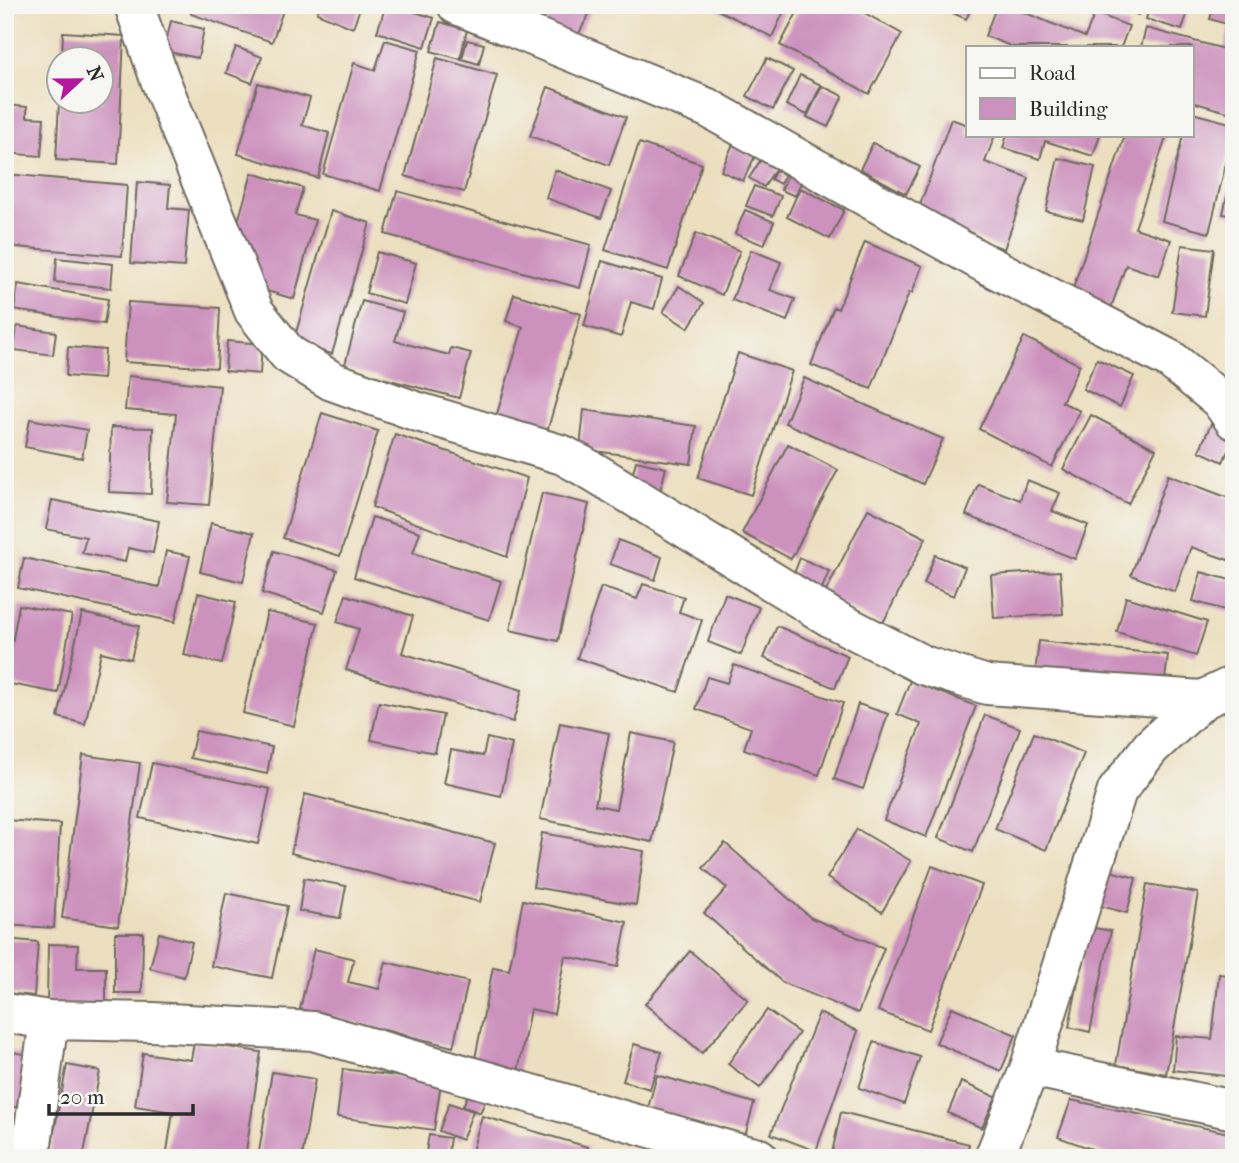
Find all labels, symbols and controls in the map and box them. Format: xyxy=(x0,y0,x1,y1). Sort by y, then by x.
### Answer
north arrow xyxy=(46,46,116,116)
legend xyxy=(966,46,1194,136)
text: Road xyxy=(1029,61,1076,85)
text: N xyxy=(82,63,108,85)
text: Building xyxy=(1029,97,1108,121)
scale bar xyxy=(49,1072,192,1116)
text: 20 m xyxy=(60,1085,105,1109)

